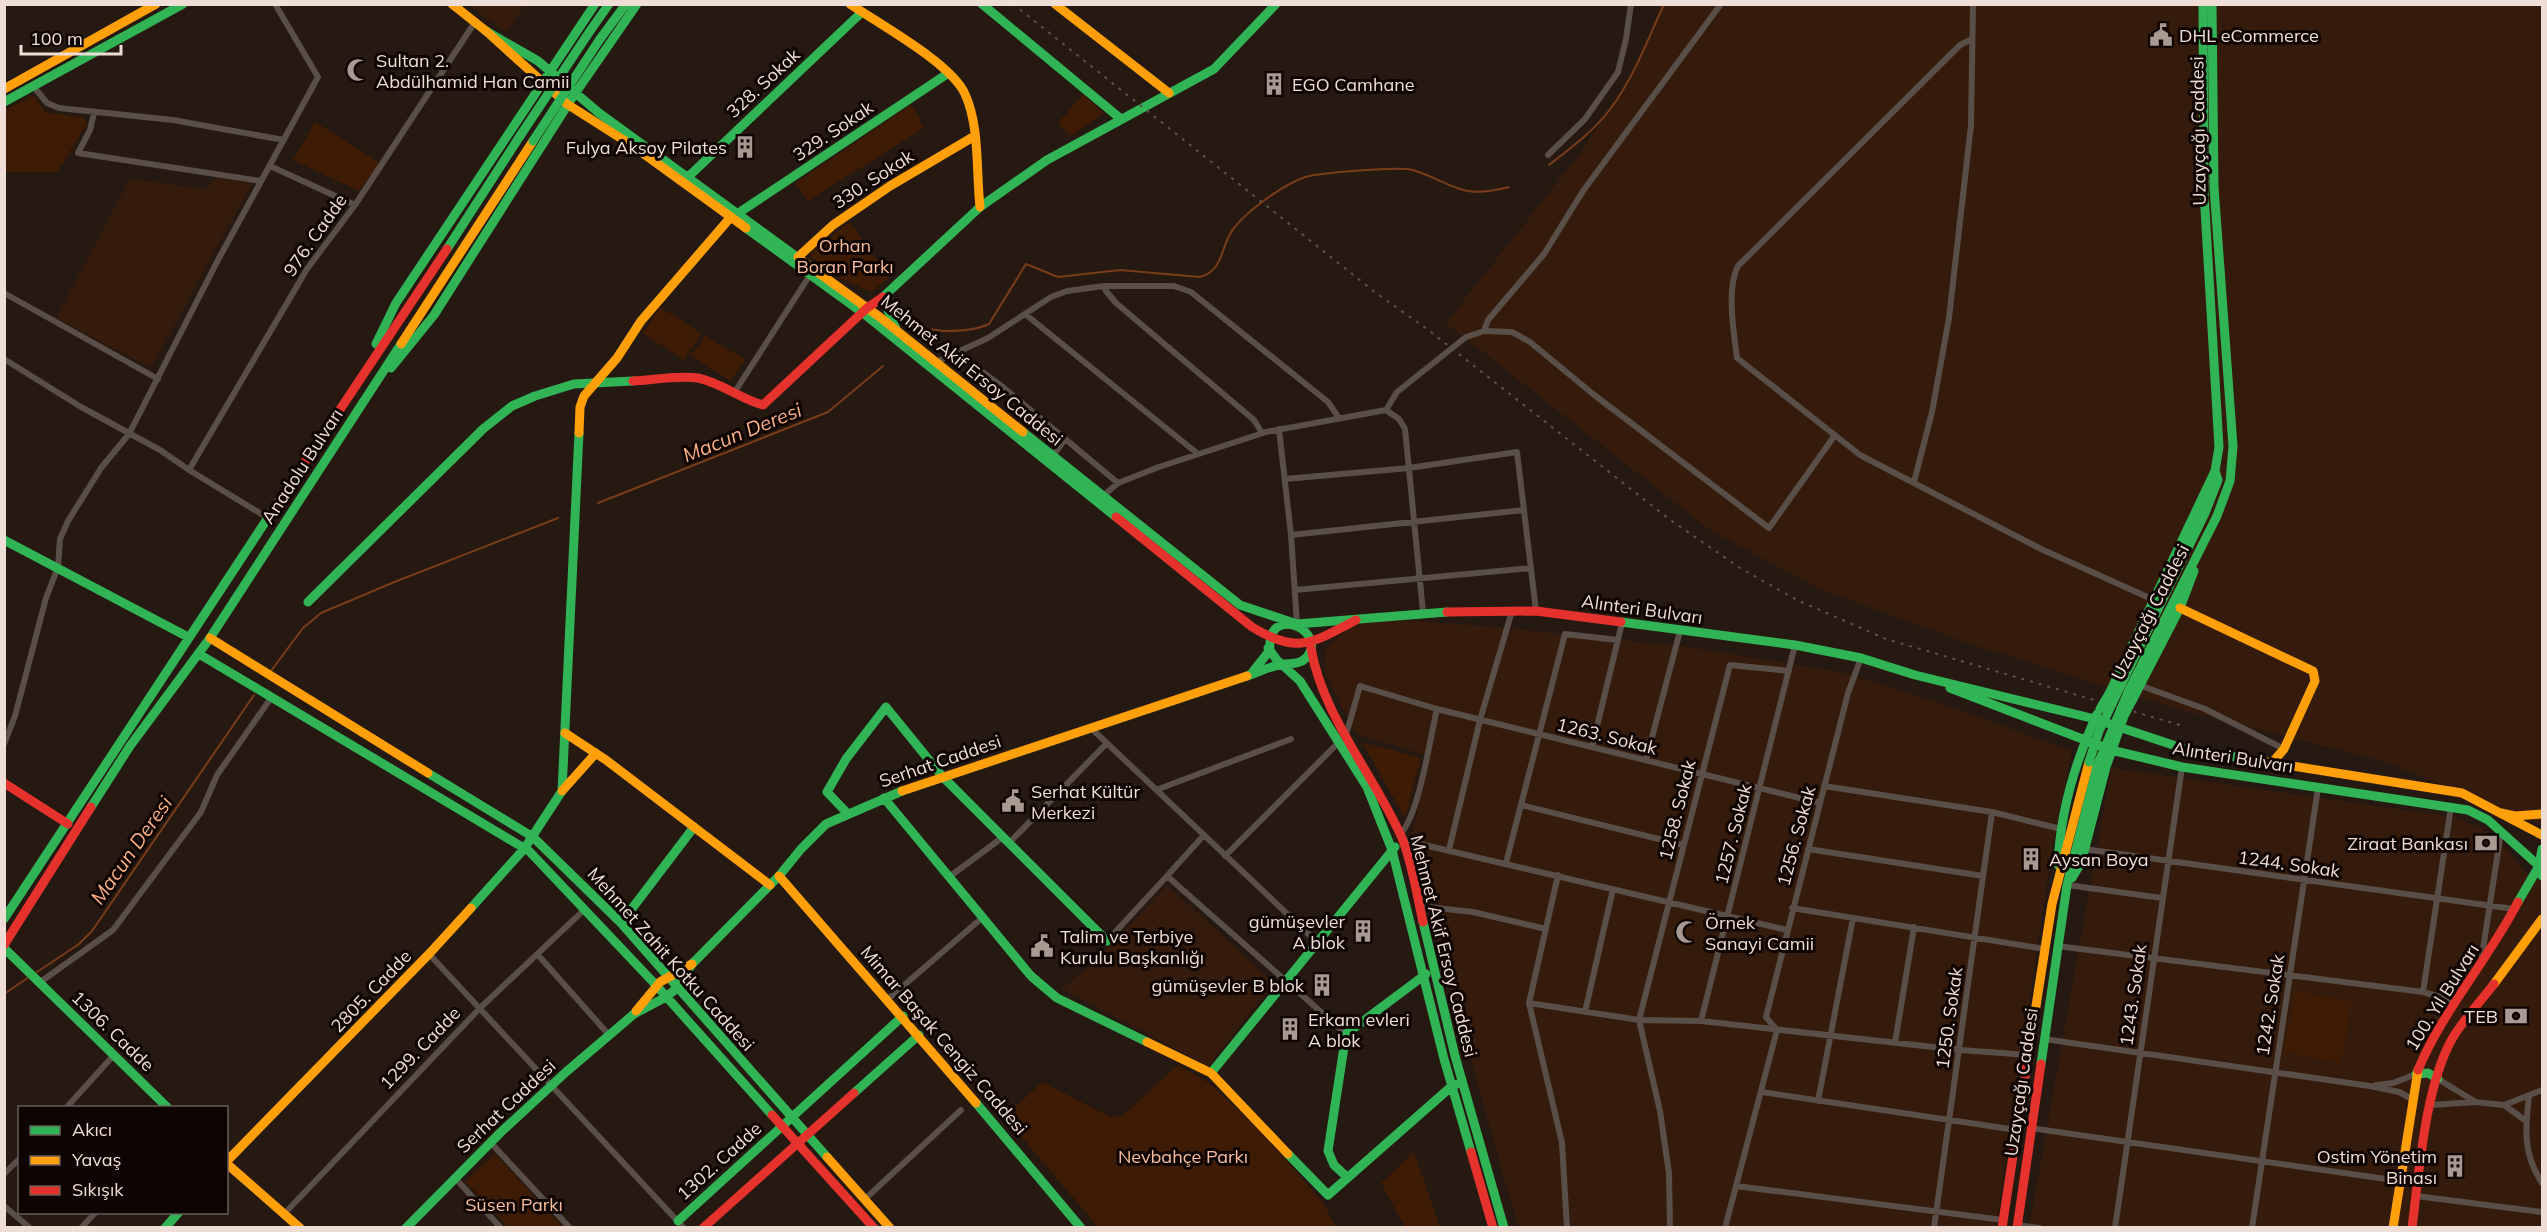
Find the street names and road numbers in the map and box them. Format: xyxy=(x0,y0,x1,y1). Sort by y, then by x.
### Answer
street label: 328. Sokak xyxy=(722,43,805,123)
street label: Uzayçağı Caddesi xyxy=(2185,56,2211,206)
street label: 329. Sokak xyxy=(788,95,878,166)
street label: 330. Sokak xyxy=(828,144,918,214)
street label: 976. Cadde xyxy=(278,189,352,281)
street label: Mehmet Akif Ersoy Caddesi xyxy=(876,289,1068,451)
street label: Anadolu Bulvarı xyxy=(256,404,348,528)
street label: Uzayçağı Caddesi xyxy=(2106,540,2194,684)
street label: Alınteri Bulvarı xyxy=(1580,589,1704,629)
street label: 1263. Sokak xyxy=(1554,712,1660,760)
street label: Serhat Caddesi xyxy=(876,729,1004,793)
street label: Alınteri Bulvarı xyxy=(2171,736,2295,778)
street label: 1258. Sokak xyxy=(1653,757,1701,863)
street label: 1257. Sokak xyxy=(1709,781,1757,887)
street label: 1256. Sokak xyxy=(1772,783,1821,889)
street label: Mehmet Akif Ersoy Caddesi xyxy=(1405,833,1483,1059)
street label: 1244. Sokak xyxy=(2237,845,2342,883)
street label: Mehmet Zahit Kotku Caddesi xyxy=(582,862,760,1056)
street label: 100. Yıl Bulvarı xyxy=(2400,939,2484,1055)
street label: Mimar Başak Cengiz Caddesi xyxy=(856,941,1032,1139)
street label: 1243. Sokak xyxy=(2114,942,2152,1047)
street label: 2805. Cadde xyxy=(326,945,416,1037)
street label: 1242. Sokak xyxy=(2251,952,2290,1058)
street label: 1250. Sokak xyxy=(1930,965,1968,1070)
street label: 1306. Cadde xyxy=(67,986,159,1076)
street label: 1299. Cadde xyxy=(375,1002,465,1094)
street label: Uzayçağı Caddesi xyxy=(1999,1006,2043,1158)
street label: Serhat Caddesi xyxy=(452,1054,560,1158)
street label: 1302. Cadde xyxy=(672,1117,766,1205)

